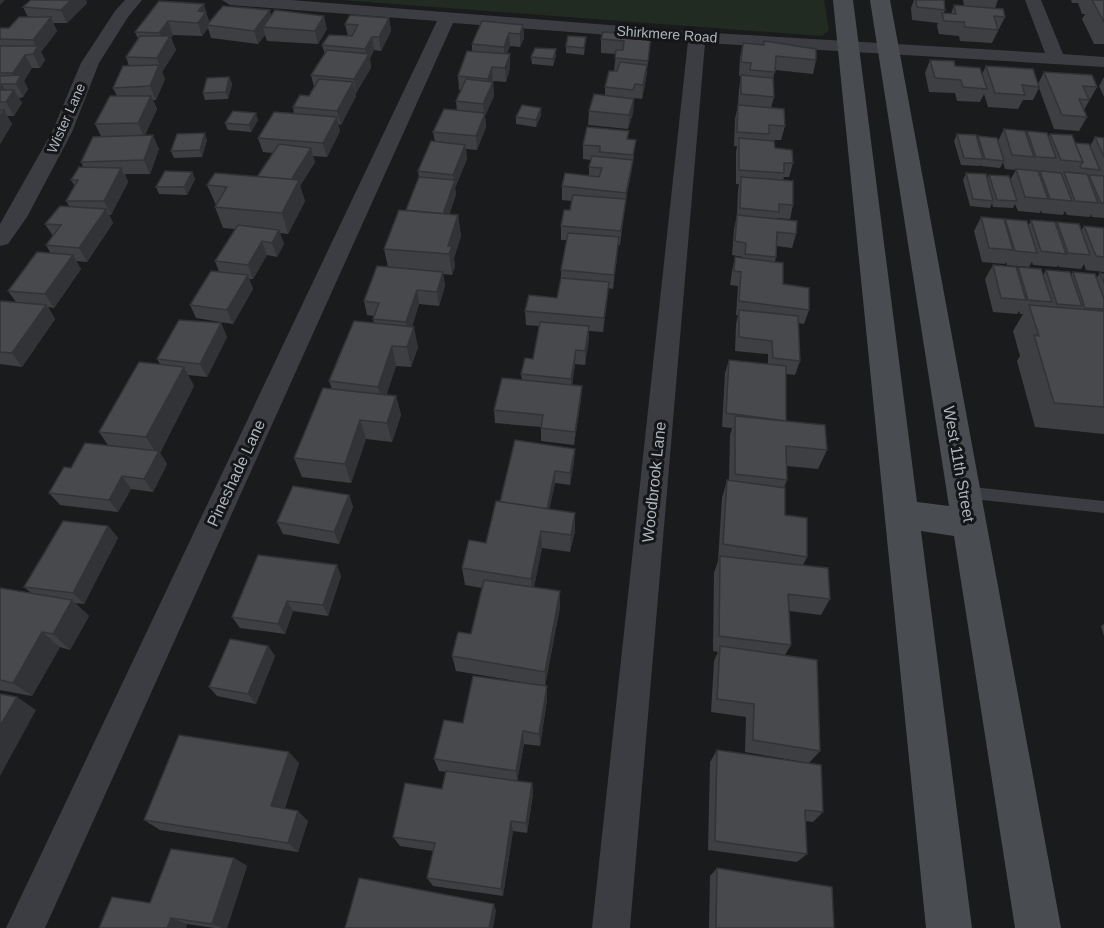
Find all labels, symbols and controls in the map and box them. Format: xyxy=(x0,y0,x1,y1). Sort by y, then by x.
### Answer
street label: Shirkmere Road xyxy=(616,22,718,46)
street label: Wister Lane xyxy=(43,80,89,155)
street label: West 11th Street xyxy=(940,405,978,524)
street label: Pineshade Lane xyxy=(204,417,268,529)
street label: Woodbrook Lane xyxy=(639,421,669,543)

